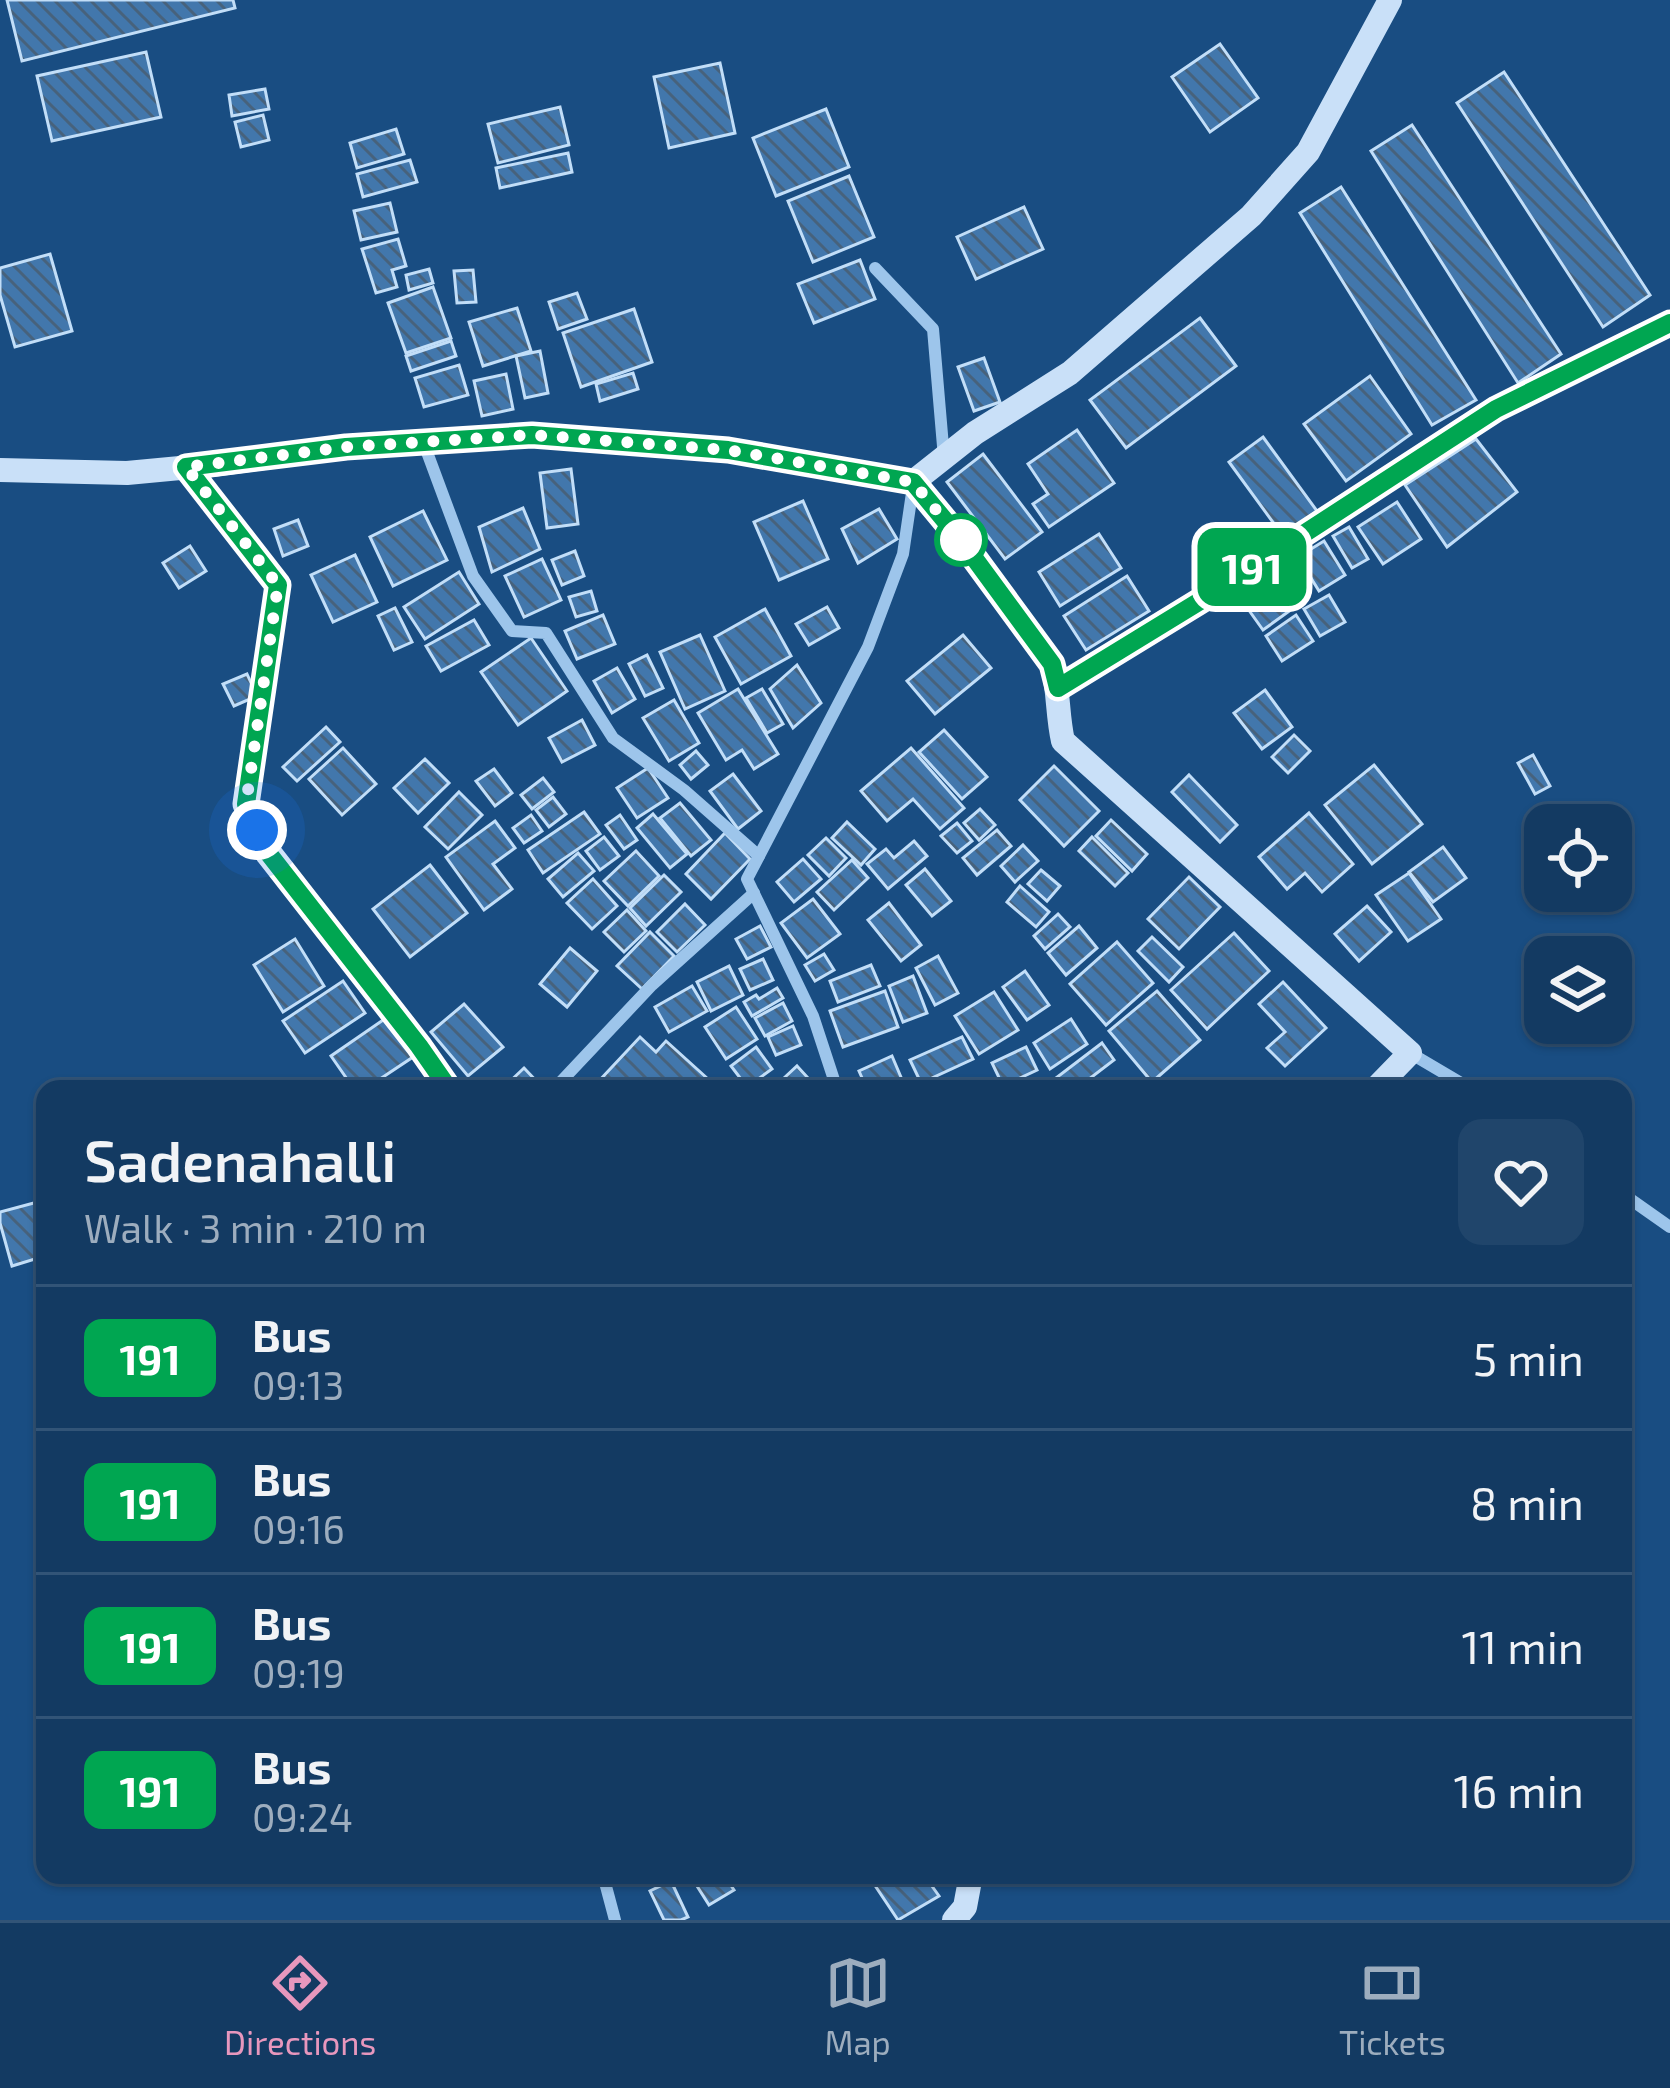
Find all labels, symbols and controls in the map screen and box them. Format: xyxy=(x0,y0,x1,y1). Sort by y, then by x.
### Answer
unlabelled marker xyxy=(936,515,986,565)
line badge: 191 xyxy=(1183,528,1321,606)
text: 191 xyxy=(1221,542,1283,592)
your location xyxy=(227,800,287,860)
map controls xyxy=(1524,804,1632,1044)
button: locate xyxy=(1524,804,1632,912)
button: layers xyxy=(1524,936,1632,1044)
button: heart xyxy=(1458,1119,1584,1245)
text: Sadenahalli xyxy=(84,1125,396,1193)
text: Walk · 3 min · 210 m xyxy=(84,1204,427,1251)
text: Bus xyxy=(252,1307,331,1361)
text: 5 min xyxy=(1473,1331,1584,1385)
text: 191 xyxy=(119,1333,181,1383)
text: 09:13 xyxy=(252,1361,344,1408)
text: Bus xyxy=(252,1451,331,1505)
text: 8 min xyxy=(1470,1475,1584,1529)
text: 191 xyxy=(119,1477,181,1527)
text: 09:16 xyxy=(252,1505,345,1552)
text: Bus xyxy=(252,1595,331,1649)
text: 11 min xyxy=(1461,1619,1584,1673)
text: 191 xyxy=(119,1621,181,1671)
text: 09:19 xyxy=(252,1649,345,1696)
text: Bus xyxy=(252,1739,331,1793)
text: 16 min xyxy=(1454,1763,1584,1817)
text: 191 xyxy=(119,1765,181,1815)
text: 09:24 xyxy=(252,1793,353,1840)
tab: Directions xyxy=(224,1950,376,2062)
tab: Map xyxy=(825,1950,891,2062)
tab: Tickets xyxy=(1339,1950,1446,2062)

